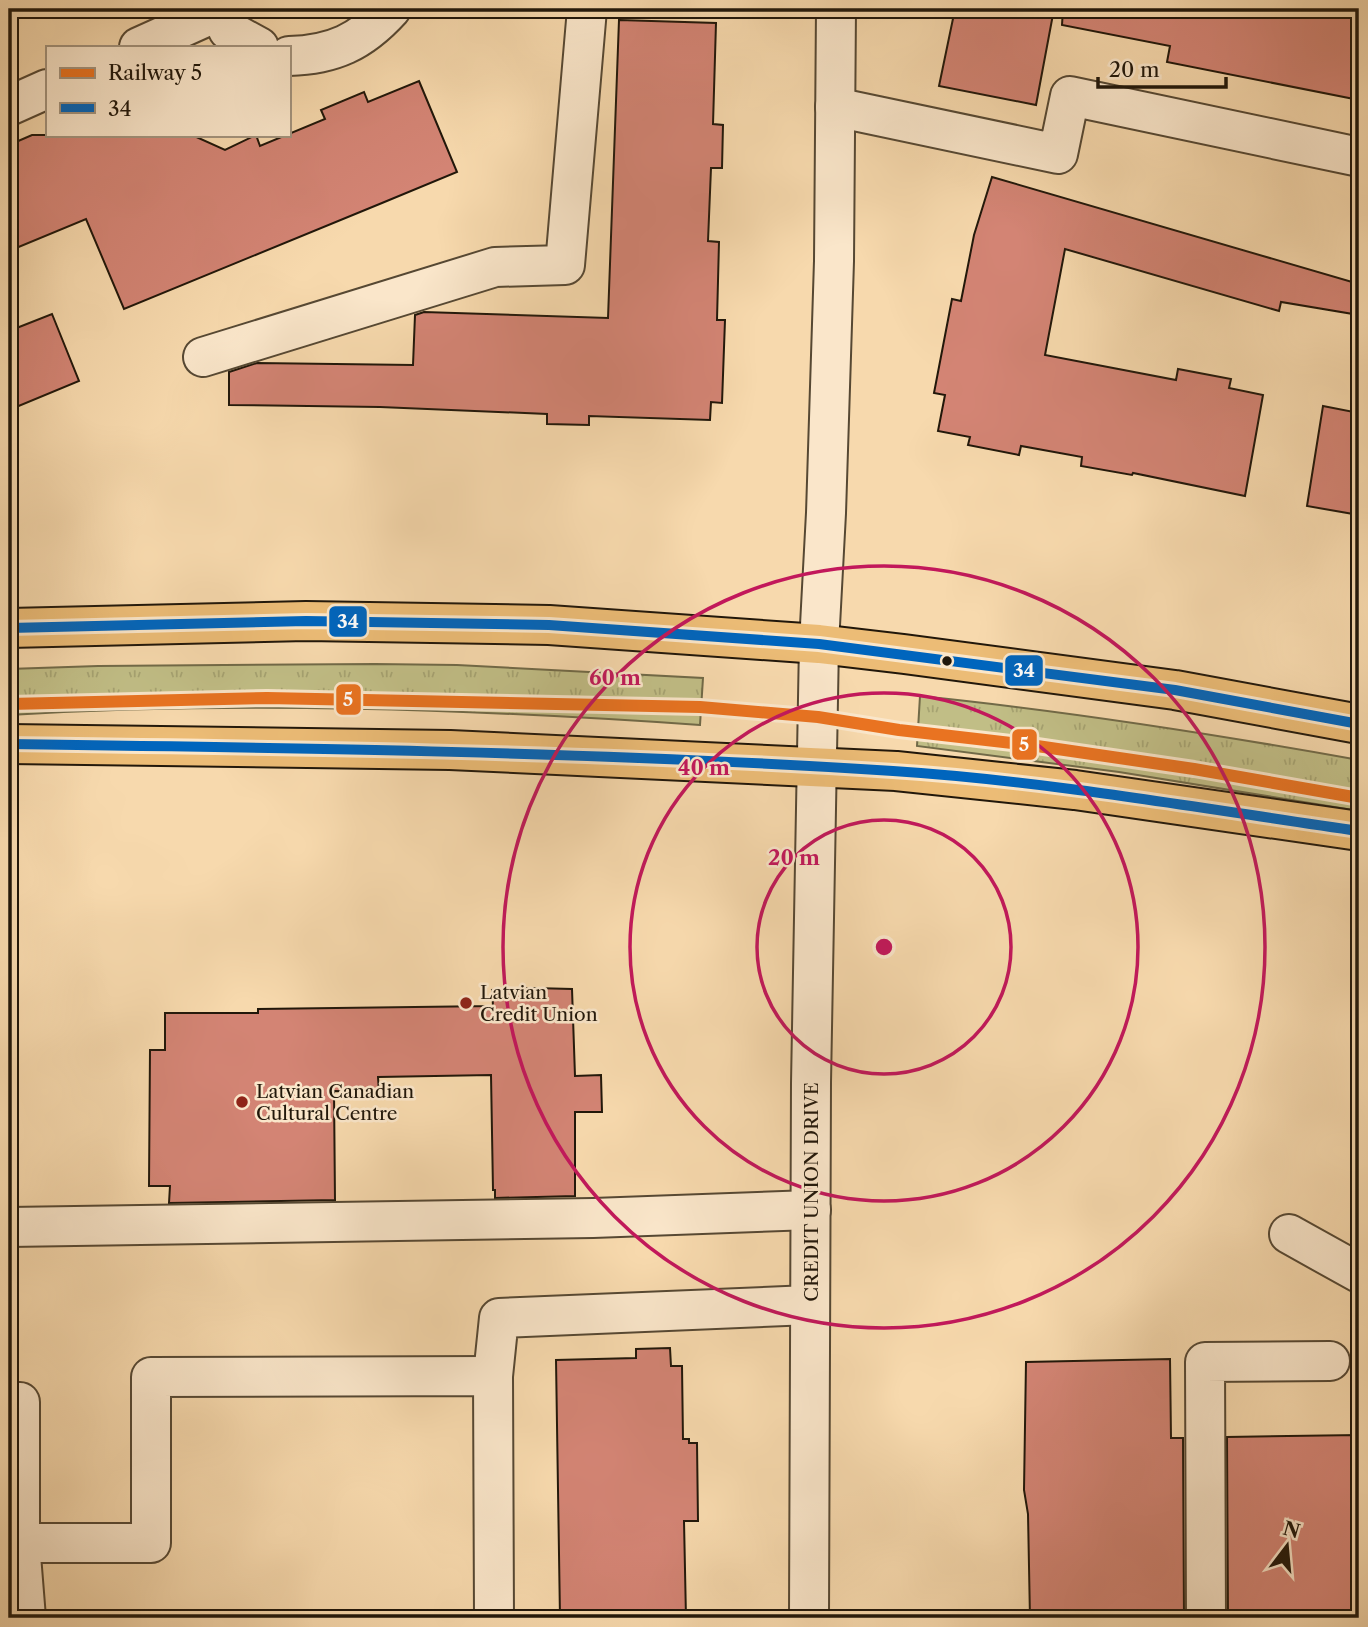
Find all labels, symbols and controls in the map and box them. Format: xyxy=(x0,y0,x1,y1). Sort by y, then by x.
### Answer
legend xyxy=(46,46,290,136)
scale bar xyxy=(1098,46,1226,90)
text: 20 m xyxy=(1109,57,1160,82)
text: Railway 5 xyxy=(108,60,202,85)
text: 34 xyxy=(108,96,132,121)
line badge: 34 xyxy=(328,605,368,638)
text: 34 xyxy=(337,610,359,633)
unlabelled marker xyxy=(940,654,954,668)
line badge: 34 xyxy=(1004,654,1044,687)
text: 34 xyxy=(1013,659,1035,682)
text: 60 m xyxy=(589,665,641,690)
line badge: 5 xyxy=(335,683,362,716)
text: 5 xyxy=(343,688,353,711)
line badge: 5 xyxy=(1011,728,1038,761)
text: 5 xyxy=(1019,733,1029,756)
text: 40 m xyxy=(678,755,730,780)
text: 20 m xyxy=(768,845,820,870)
centre of rings xyxy=(872,935,896,959)
place label: Latvian Credit Union xyxy=(480,981,598,1026)
marker: Latvian Credit Union xyxy=(458,995,474,1011)
place label: Latvian Canadian Cultural Centre xyxy=(256,1080,414,1125)
street label: CREDIT UNION DRIVE xyxy=(800,1082,823,1302)
marker: Latvian Canadian Cultural Centre xyxy=(234,1094,250,1110)
north arrow xyxy=(1252,1512,1322,1582)
text: N xyxy=(1280,1517,1303,1543)

